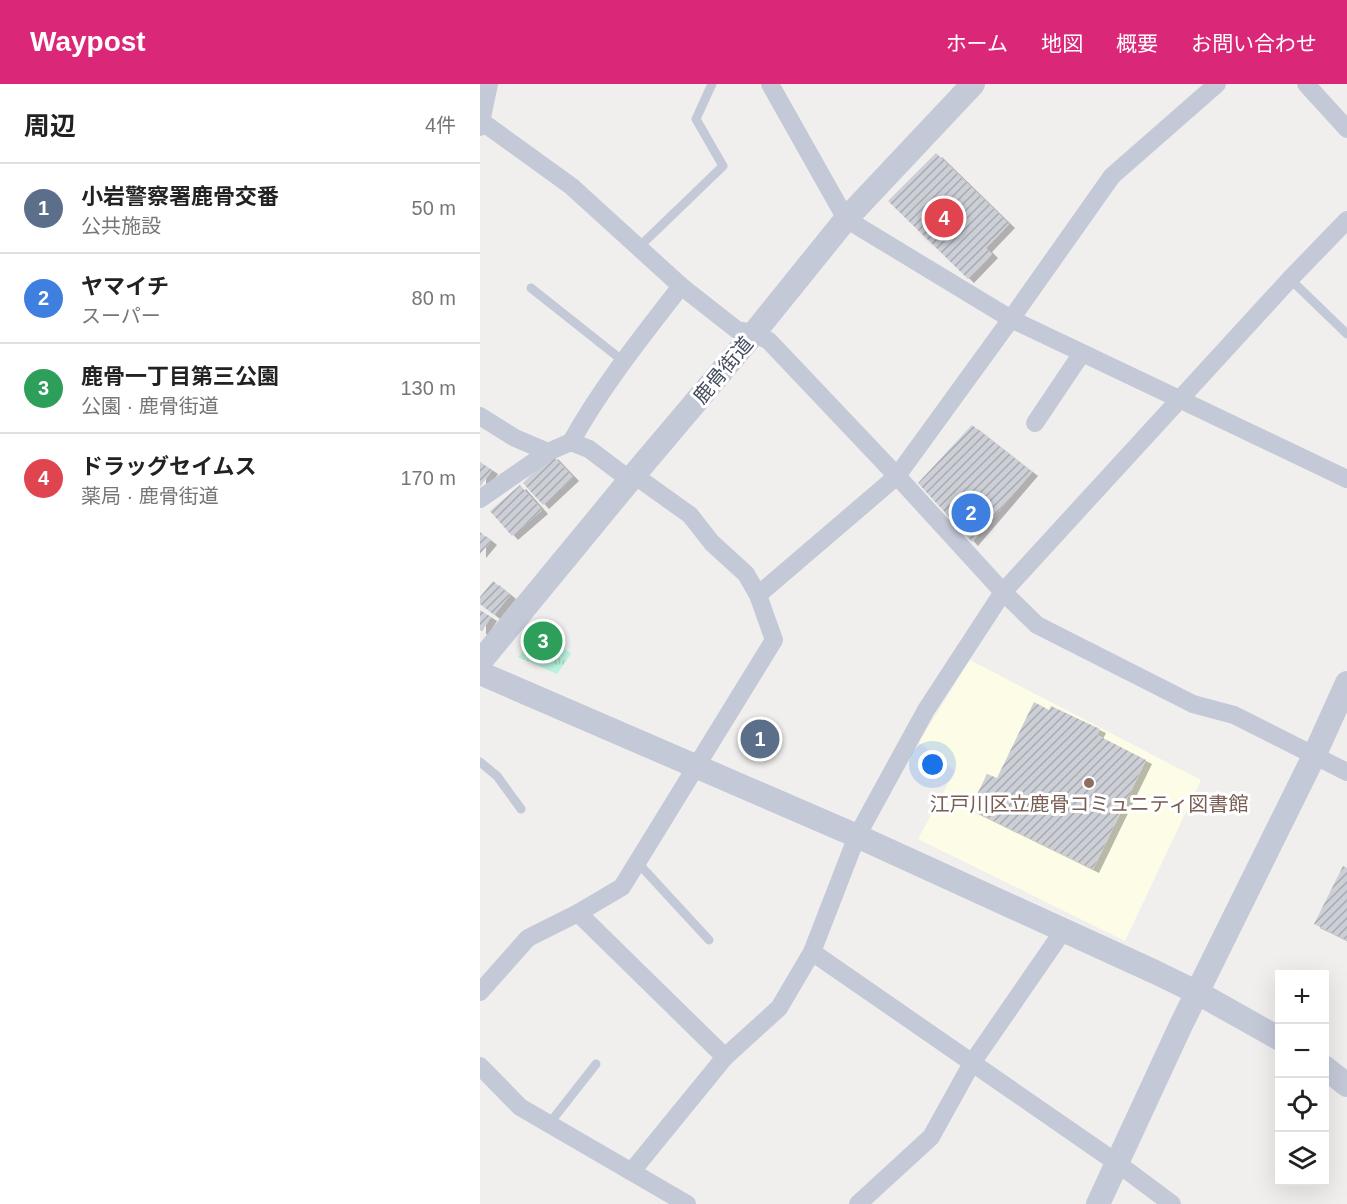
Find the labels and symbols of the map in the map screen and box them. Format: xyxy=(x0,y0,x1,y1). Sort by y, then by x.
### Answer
pin: 4 xyxy=(924,196,964,240)
street label: 鹿骨街道 xyxy=(689,332,757,408)
pin: 2 xyxy=(952,490,990,536)
pin: 3 xyxy=(524,618,562,664)
pin: 1 xyxy=(740,716,780,762)
your location xyxy=(918,750,947,779)
marker: 江戸川区立鹿骨コミュニティ図書館 xyxy=(1082,776,1096,790)
place label: 江戸川区立鹿骨コミュニティ図書館 xyxy=(930,793,1248,815)

